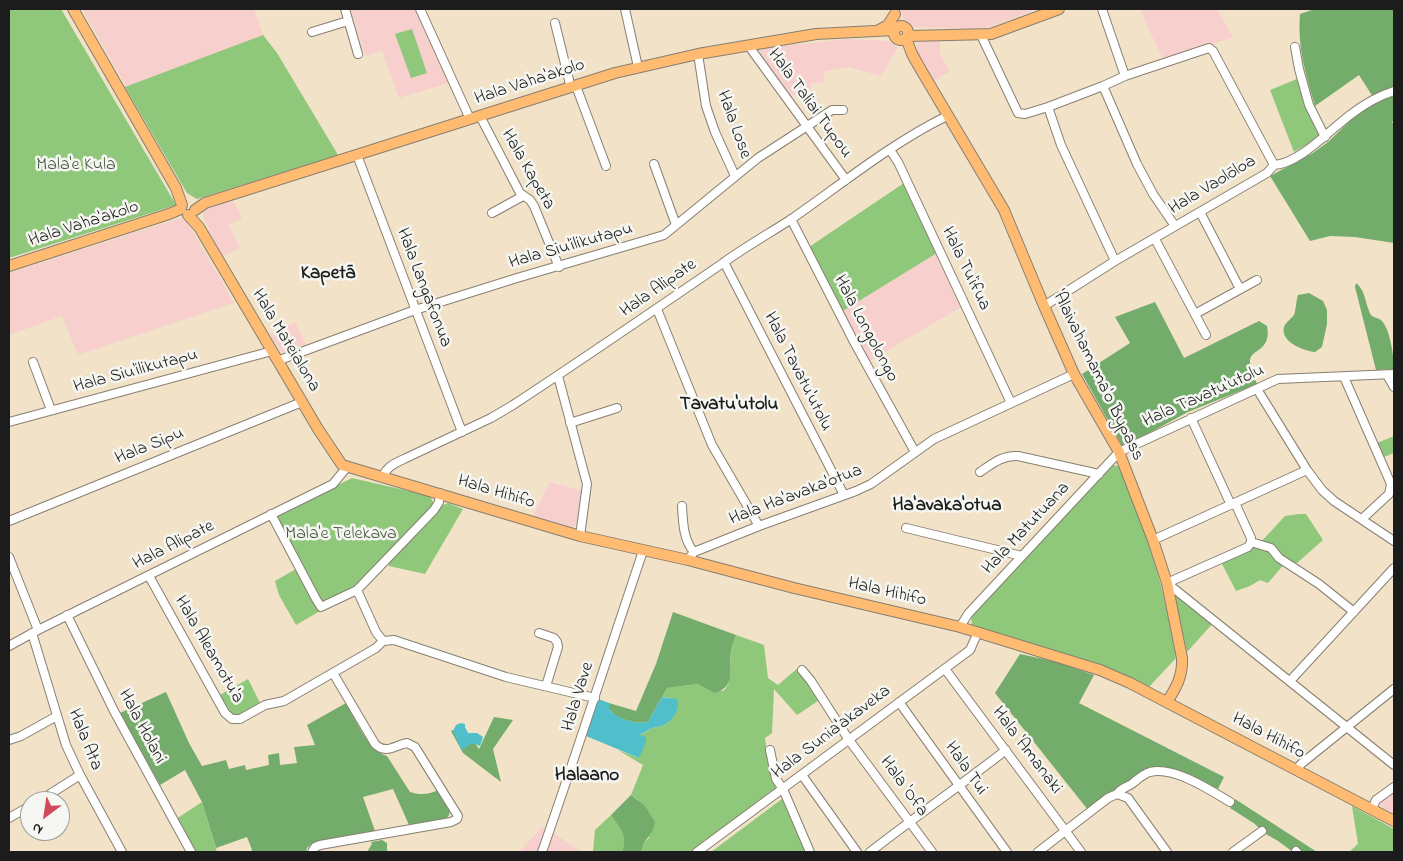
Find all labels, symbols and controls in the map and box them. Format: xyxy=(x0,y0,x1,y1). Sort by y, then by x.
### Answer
street label: Hala Taliai Tupou xyxy=(762,45,856,163)
street label: Hala Vaha'akolo xyxy=(472,55,588,111)
street label: Hala Lose xyxy=(711,88,755,162)
street label: Hala Kapeta xyxy=(495,126,559,214)
street label: Hala Vaolōloa xyxy=(1165,151,1261,221)
park label: Mala'e Kula xyxy=(36,155,116,177)
street label: Hala Vaha'akolo xyxy=(26,197,142,253)
street label: Hala Siu'ilikutapu xyxy=(507,219,635,275)
street label: Hala Tu'ifua xyxy=(935,224,995,314)
street label: Hala Langafonua xyxy=(390,225,456,351)
street label: Hala Alipate xyxy=(617,255,701,323)
district label: Kapetā xyxy=(301,264,355,286)
street label: Hala Longolongo xyxy=(828,272,902,386)
street label: Hala Mateialona xyxy=(246,286,324,396)
street label: 'Alaivahamama'o Bypass xyxy=(1046,287,1148,465)
street label: Hala Tavatu'utolu xyxy=(758,309,836,435)
street label: Hala Siu'ilikutapu xyxy=(71,345,201,399)
street label: Hala Tavatu'utolu xyxy=(1140,361,1268,433)
district label: Tavatu'utolu xyxy=(680,395,778,417)
street label: Hala Sipu xyxy=(112,423,188,471)
street label: Hala Ha'avaka'otua xyxy=(726,461,866,531)
street label: Hala Hihifo xyxy=(455,471,537,515)
street label: Hala Matutuana xyxy=(979,478,1075,580)
district label: Ha'avaka'otua xyxy=(892,496,1002,518)
street label: Hala Alipate xyxy=(130,516,218,576)
park label: Mala'e Telekava xyxy=(285,524,397,546)
street label: Hala Hihifo xyxy=(846,574,928,612)
street label: Hala Aleamotu'a xyxy=(169,592,247,708)
street label: Hala Vave xyxy=(558,660,600,734)
street label: Hala Sunia'akaveka xyxy=(768,681,896,785)
street label: Hala Holani xyxy=(112,686,170,768)
street label: Hala 'Amanaki xyxy=(986,703,1066,799)
street label: Hala Ata xyxy=(62,706,106,774)
street label: Hala Hihifo xyxy=(1228,709,1308,765)
street label: Hala Tui xyxy=(939,738,991,800)
street label: Hala 'Ofa xyxy=(874,753,932,821)
district label: Halaano xyxy=(555,766,619,788)
north arrow xyxy=(20,791,70,841)
text: N xyxy=(28,817,47,840)

